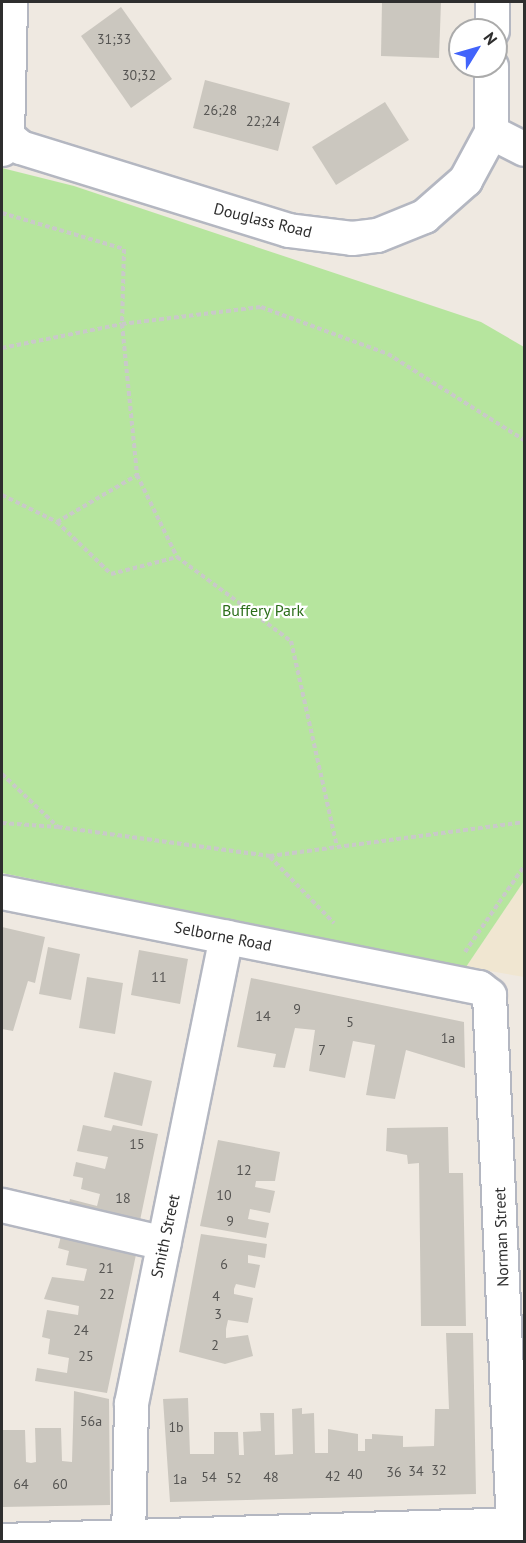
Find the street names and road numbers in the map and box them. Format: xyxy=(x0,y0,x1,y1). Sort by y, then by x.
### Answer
street label: Douglass Road xyxy=(212,199,314,241)
street label: Selborne Road xyxy=(173,917,273,955)
street label: Norman Street xyxy=(490,1187,512,1287)
street label: Smith Street xyxy=(147,1192,183,1280)

